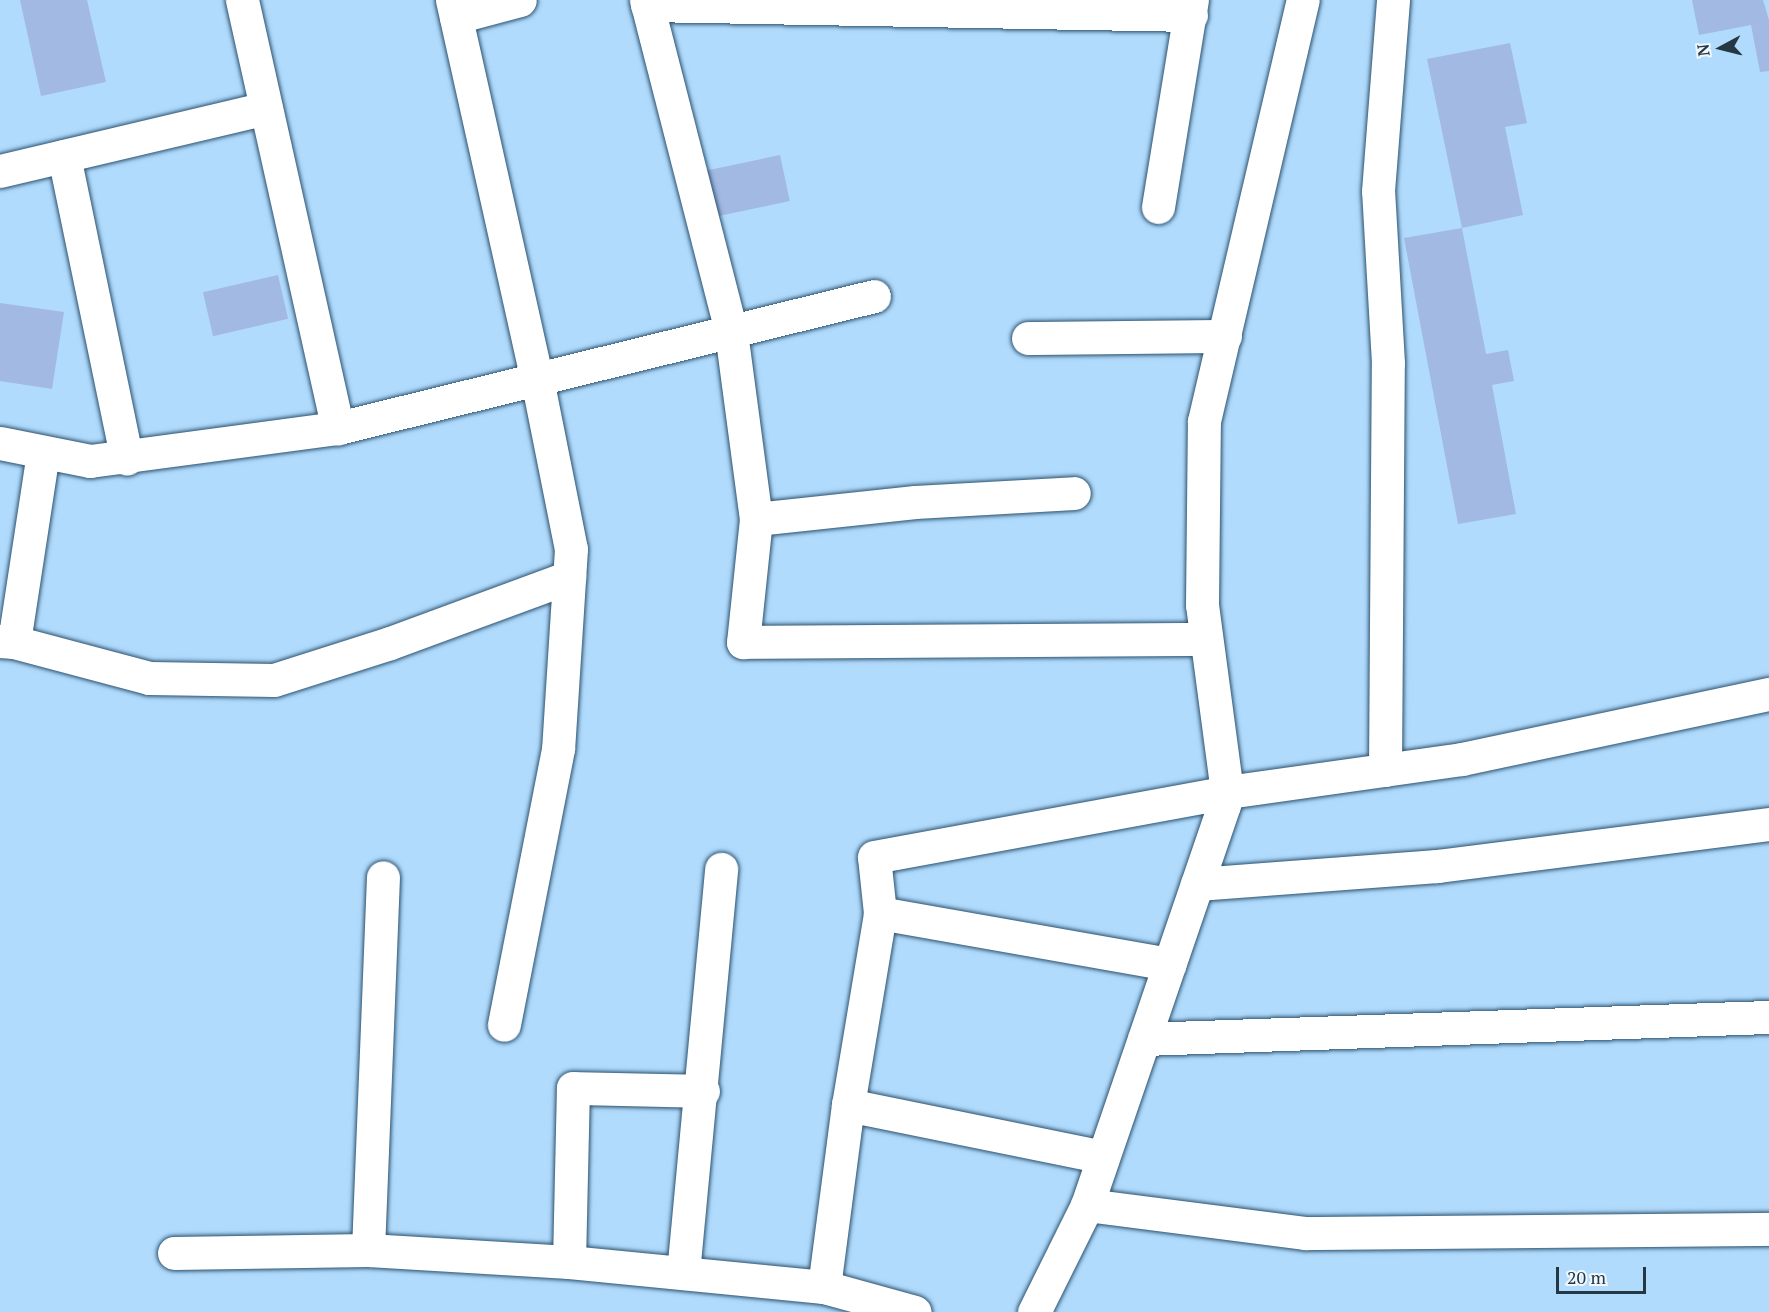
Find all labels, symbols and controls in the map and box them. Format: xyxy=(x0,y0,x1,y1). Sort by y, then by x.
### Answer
north arrow xyxy=(1691,18,1751,78)
text: N xyxy=(1691,43,1715,58)
scale bar xyxy=(1559,1255,1649,1293)
text: 20 m xyxy=(1567,1265,1606,1289)

